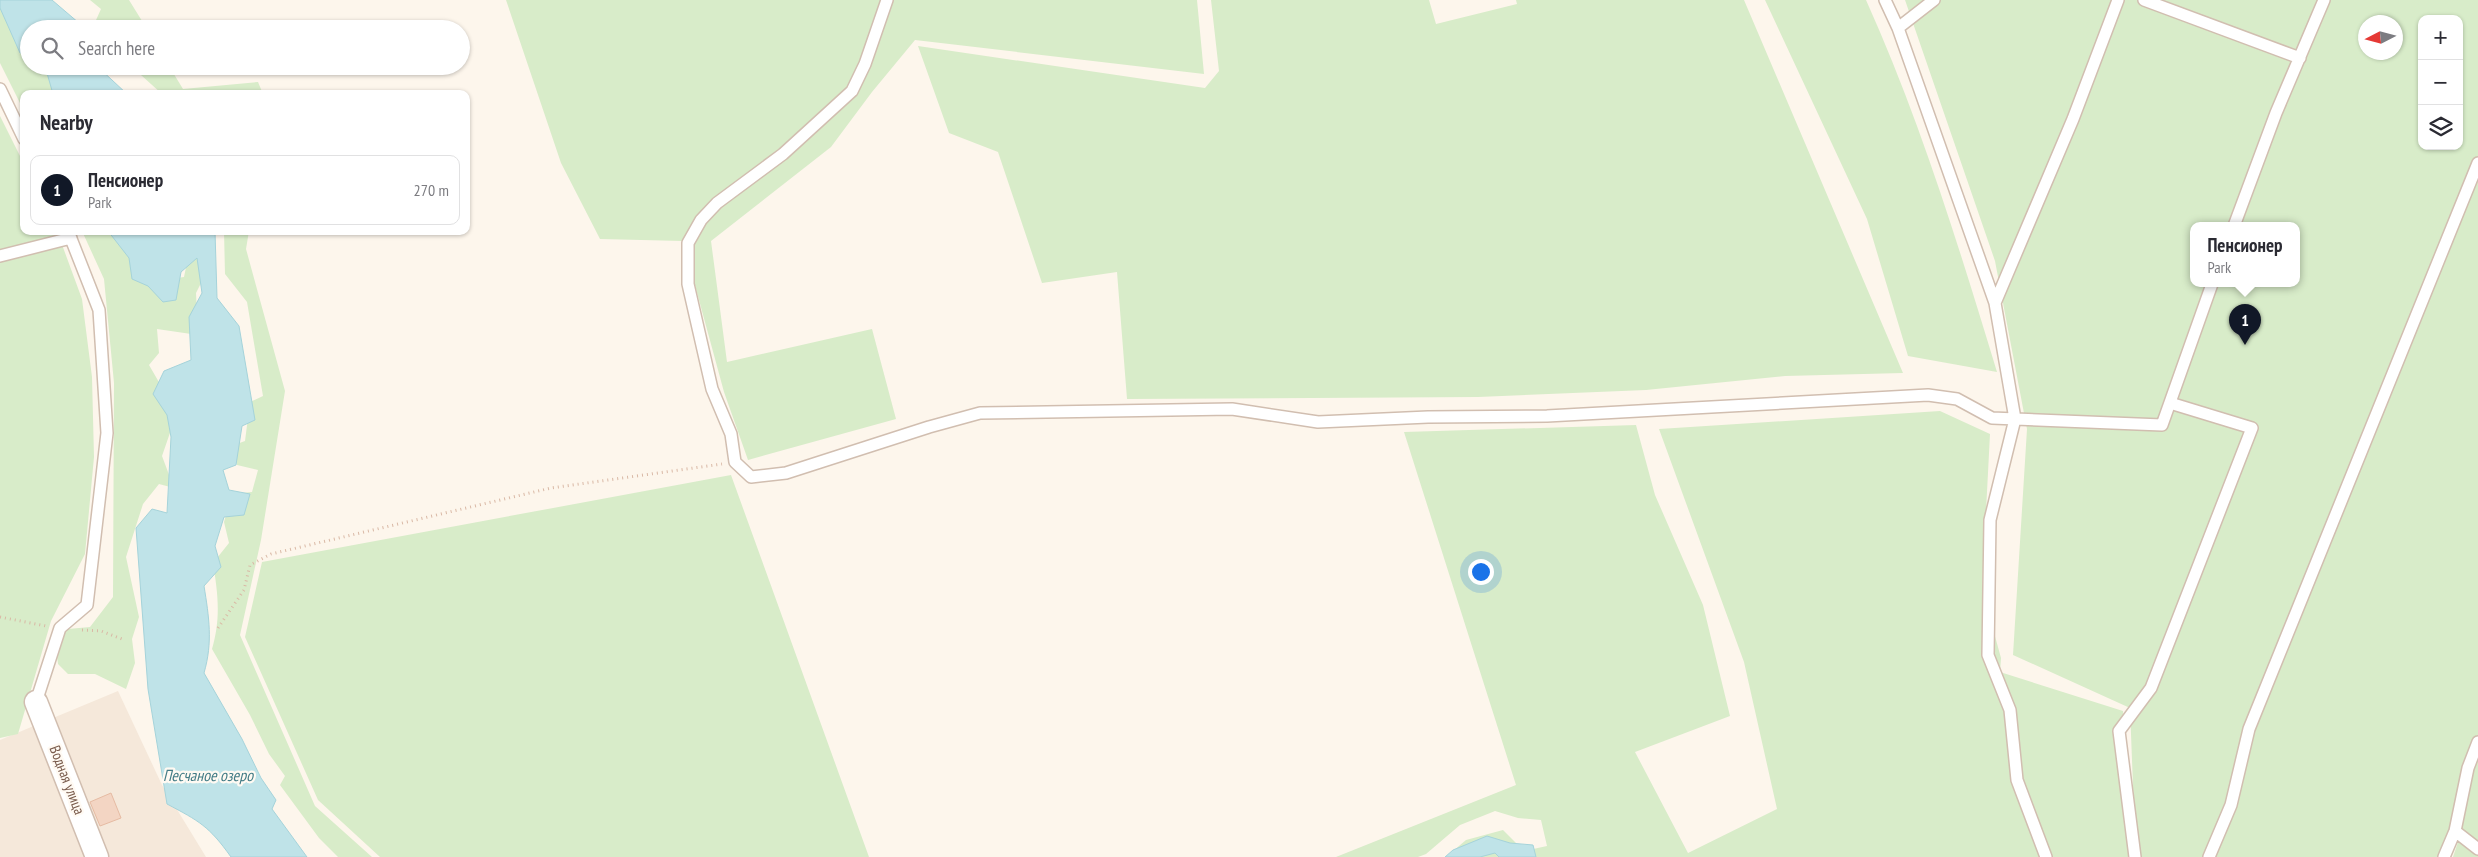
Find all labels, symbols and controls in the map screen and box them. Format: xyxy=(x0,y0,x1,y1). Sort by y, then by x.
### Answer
north arrow xyxy=(2358,15,2403,60)
map controls xyxy=(2418,15,2463,150)
button: + xyxy=(2418,15,2463,60)
search box xyxy=(20,20,470,75)
icon: search xyxy=(38,34,66,62)
text: Search here xyxy=(78,36,155,60)
button: − xyxy=(2418,60,2463,105)
button: layers xyxy=(2418,105,2463,150)
text: Nearby xyxy=(40,109,93,136)
text: Пенсионер xyxy=(88,168,163,192)
text: 1 xyxy=(53,180,61,200)
text: 270 m xyxy=(414,180,449,200)
text: Park xyxy=(88,192,112,212)
popup xyxy=(2190,222,2300,287)
text: Пенсионер xyxy=(2207,233,2283,257)
text: Park xyxy=(2207,257,2231,277)
pin: 1 xyxy=(2229,304,2261,345)
your location xyxy=(1468,559,1494,585)
street label: Водная улица xyxy=(46,743,89,817)
water label: Песчаное озеро xyxy=(163,765,254,785)

